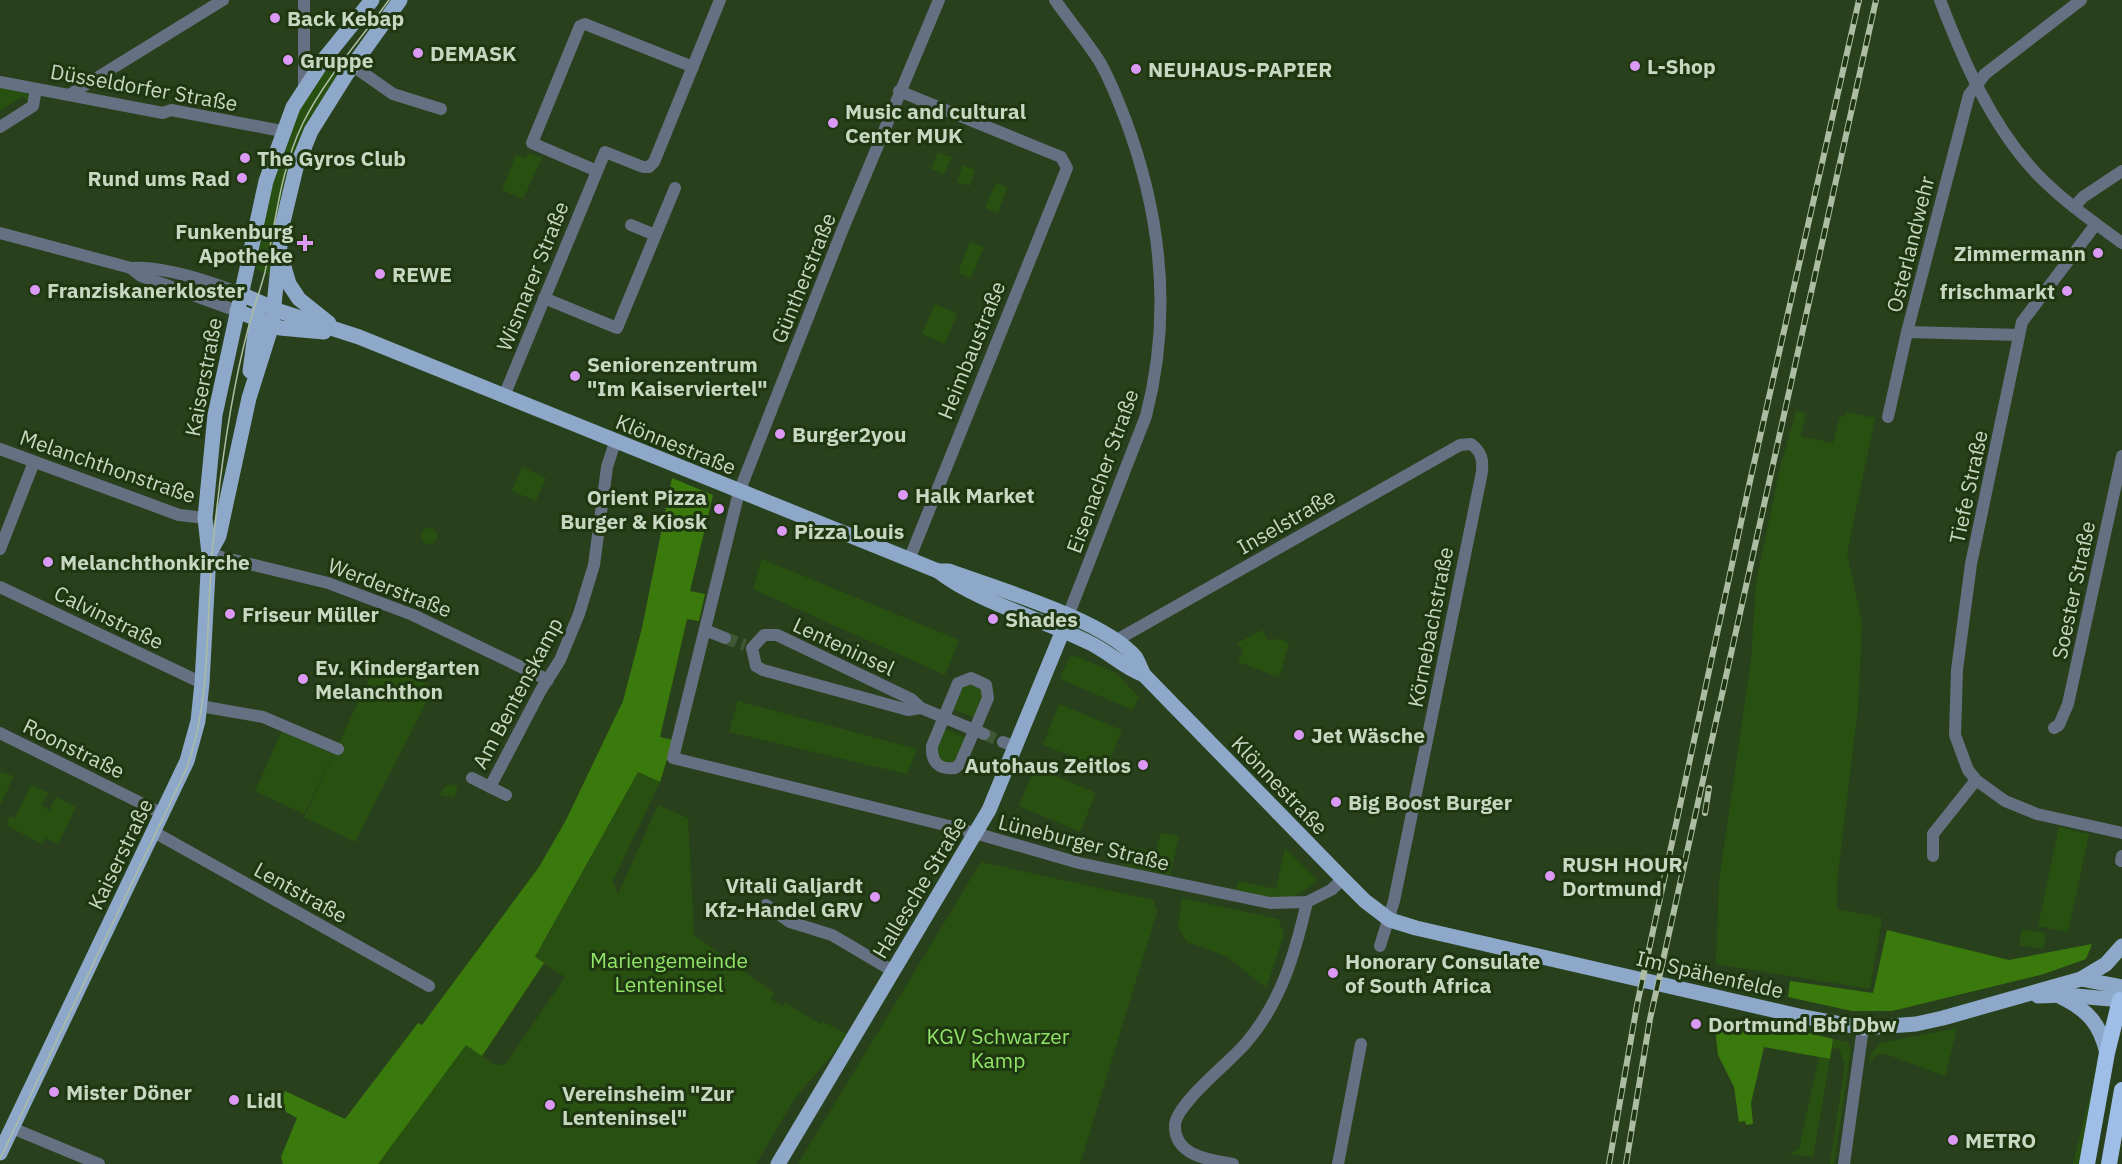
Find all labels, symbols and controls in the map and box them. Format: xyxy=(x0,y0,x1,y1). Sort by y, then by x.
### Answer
place label: Back Kebap xyxy=(287,4,404,32)
marker: Back Kebap xyxy=(268,11,282,25)
place label: DEMASK xyxy=(430,39,517,67)
place label: Gruppe xyxy=(300,46,374,74)
marker: DEMASK xyxy=(411,46,425,60)
place label: L-Shop xyxy=(1647,52,1716,80)
marker: Gruppe xyxy=(281,53,295,67)
place label: NEUHAUS-PAPIER xyxy=(1148,55,1332,83)
street label: Düsseldorfer Straße xyxy=(48,57,240,117)
marker: L-Shop xyxy=(1628,59,1642,73)
marker: NEUHAUS-PAPIER xyxy=(1129,62,1143,76)
place label: Music and cultural Center MUK xyxy=(845,97,1026,149)
marker: Music and cultural Center MUK xyxy=(826,116,840,130)
place label: The Gyros Club xyxy=(257,144,406,172)
marker: The Gyros Club xyxy=(238,151,252,165)
place label: Rund ums Rad xyxy=(88,164,230,192)
marker: Rund ums Rad xyxy=(235,171,249,185)
street label: Osterlandwehr xyxy=(1880,173,1941,315)
street label: Wismarer Straße xyxy=(489,197,575,355)
street label: Güntherstraße xyxy=(764,209,842,347)
place label: Funkenburg Apotheke xyxy=(175,217,293,269)
marker: Funkenburg Apotheke xyxy=(298,236,312,250)
place label: Zimmermann xyxy=(1954,239,2086,267)
marker: Zimmermann xyxy=(2091,246,2105,260)
place label: REWE xyxy=(392,260,452,288)
marker: REWE xyxy=(373,267,387,281)
place label: Franziskanerkloster xyxy=(47,276,245,304)
street label: Heimbaustraße xyxy=(931,277,1011,423)
place label: frischmarkt xyxy=(1940,277,2055,305)
marker: Franziskanerkloster xyxy=(28,283,42,297)
marker: frischmarkt xyxy=(2060,284,2074,298)
street label: Kaiserstraße xyxy=(178,315,228,439)
place label: Seniorenzentrum "Im Kaiserviertel" xyxy=(587,350,768,402)
marker: Seniorenzentrum "Im Kaiserviertel" xyxy=(568,369,582,383)
street label: Eisenacher Straße xyxy=(1059,385,1145,557)
street label: Klönnestraße xyxy=(612,407,740,481)
place label: Burger2you xyxy=(792,420,906,448)
street label: Melanchthonstraße xyxy=(16,423,200,509)
marker: Burger2you xyxy=(773,427,787,441)
street label: Tiefe Straße xyxy=(1942,428,1994,546)
place label: Halk Market xyxy=(915,481,1035,509)
street label: Inselstraße xyxy=(1232,482,1340,560)
place label: Orient Pizza Burger & Kiosk xyxy=(560,483,708,535)
marker: Halk Market xyxy=(896,488,910,502)
marker: Orient Pizza Burger & Kiosk xyxy=(712,502,726,516)
place label: Pizza Louis xyxy=(794,517,904,545)
street label: Soester Straße xyxy=(2045,518,2101,662)
marker: Pizza Louis xyxy=(775,524,789,538)
street label: Körnebachstraße xyxy=(1401,544,1459,710)
place label: Melanchthonkirche xyxy=(60,548,250,576)
street label: Werderstraße xyxy=(324,551,456,623)
marker: Melanchthonkirche xyxy=(41,555,55,569)
street label: Calvinstraße xyxy=(50,578,168,656)
place label: Friseur Müller xyxy=(242,600,380,628)
place label: Shades xyxy=(1005,605,1078,633)
marker: Friseur Müller xyxy=(223,607,237,621)
street label: Lenteninsel xyxy=(789,610,900,682)
street label: Am Bentenskamp xyxy=(465,612,569,774)
marker: Shades xyxy=(986,612,1000,626)
place label: Ev. Kindergarten Melanchthon xyxy=(315,653,480,705)
marker: Ev. Kindergarten Melanchthon xyxy=(296,672,310,686)
street label: Roonstraße xyxy=(18,711,130,785)
place label: Jet Wäsche xyxy=(1311,721,1425,749)
marker: Jet Wäsche xyxy=(1292,728,1306,742)
street label: Klönnestraße xyxy=(1226,729,1334,841)
place label: Autohaus Zeitlos xyxy=(964,751,1131,779)
marker: Autohaus Zeitlos xyxy=(1136,758,1150,772)
place label: Big Boost Burger xyxy=(1348,788,1513,816)
street label: Kaiserstraße xyxy=(81,794,159,914)
marker: Big Boost Burger xyxy=(1329,795,1343,809)
street label: Lüneburger Straße xyxy=(995,807,1173,877)
street label: Hallesche Straße xyxy=(865,811,973,963)
place label: RUSH HOUR Dortmund xyxy=(1562,850,1683,902)
street label: Lentstraße xyxy=(249,855,353,929)
marker: RUSH HOUR Dortmund xyxy=(1543,869,1557,883)
place label: Vitali Galjardt Kfz-Handel GRV xyxy=(704,871,863,923)
marker: Vitali Galjardt Kfz-Handel GRV xyxy=(868,890,882,904)
street label: Im Spähenfelde xyxy=(1634,943,1786,1005)
park label: Mariengemeinde Lenteninsel xyxy=(590,946,748,998)
place label: Honorary Consulate of South Africa xyxy=(1345,947,1541,999)
marker: Honorary Consulate of South Africa xyxy=(1326,966,1340,980)
place label: Dortmund Bbf Dbw xyxy=(1708,1010,1897,1038)
marker: Dortmund Bbf Dbw xyxy=(1689,1017,1703,1031)
park label: KGV Schwarzer Kamp xyxy=(926,1022,1070,1074)
place label: Mister Döner xyxy=(66,1078,193,1106)
place label: Vereinsheim "Zur Lenteninsel" xyxy=(562,1079,735,1131)
marker: Mister Döner xyxy=(47,1085,61,1099)
place label: Lidl xyxy=(246,1086,282,1114)
marker: Lidl xyxy=(227,1093,241,1107)
marker: Vereinsheim "Zur Lenteninsel" xyxy=(543,1098,557,1112)
place label: METRO xyxy=(1965,1126,2036,1154)
marker: METRO xyxy=(1946,1133,1960,1147)

